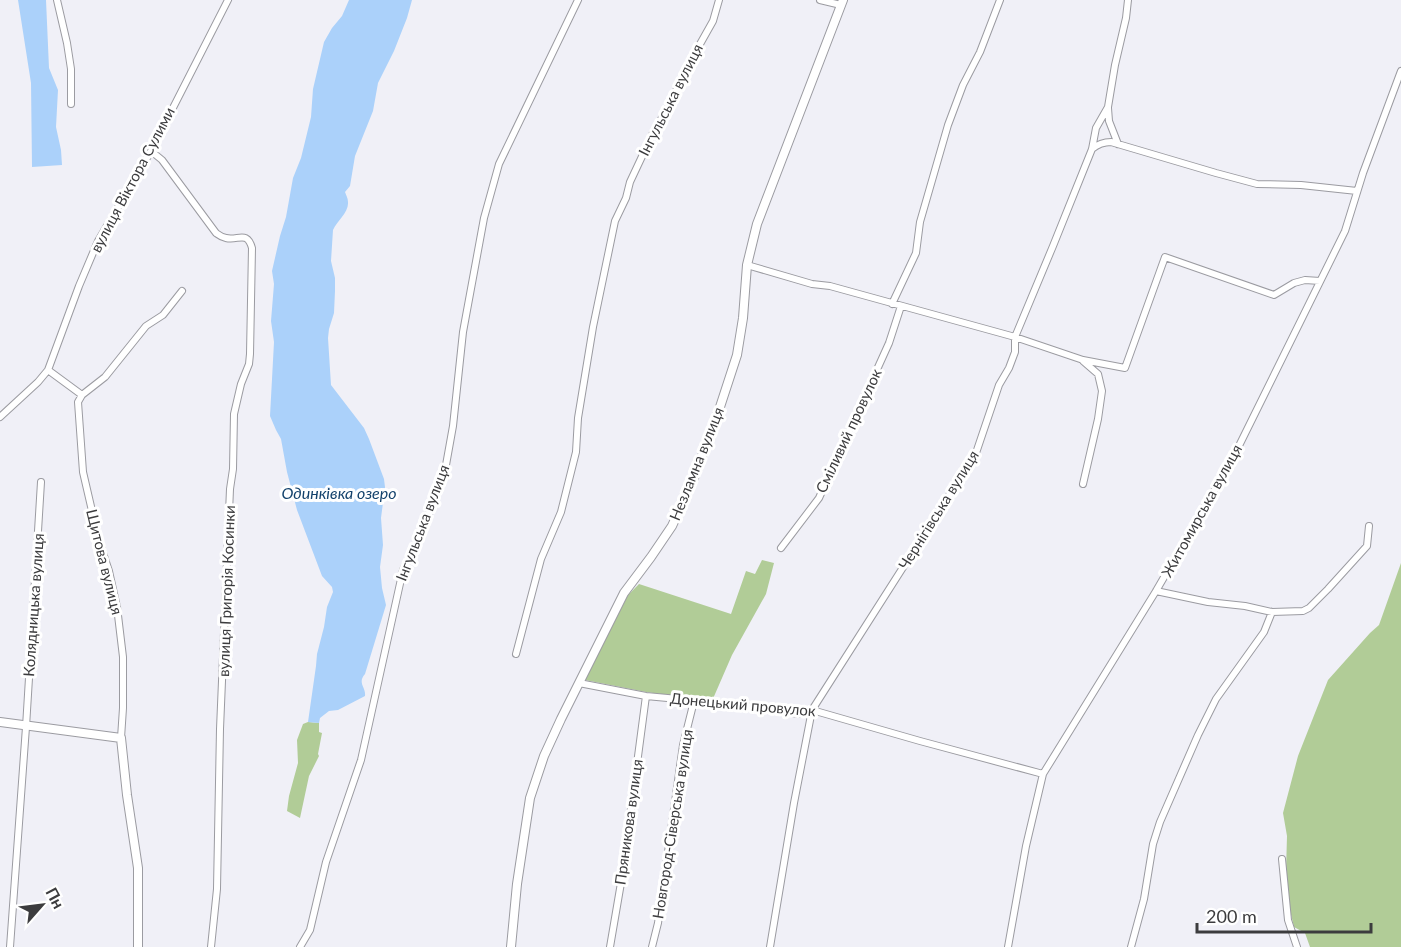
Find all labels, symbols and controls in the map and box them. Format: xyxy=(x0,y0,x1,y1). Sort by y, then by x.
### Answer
street label: Інгульська вулиця xyxy=(634,41,706,159)
street label: вулиця Віктора Сулими xyxy=(86,104,178,255)
street label: Сміливий провулок xyxy=(811,365,885,495)
street label: Незламна вулиця xyxy=(665,404,727,523)
street label: Житомирська вулиця xyxy=(1157,441,1245,580)
street label: Чернігівська вулиця xyxy=(894,447,982,572)
street label: Інгульська вулиця xyxy=(392,462,453,583)
water label: Одинківка озеро xyxy=(281,483,397,502)
street label: вулиця Григорія Косинки xyxy=(214,505,238,677)
street label: Щитова вулиця xyxy=(83,507,127,616)
street label: Колядницька вулиця xyxy=(19,533,47,677)
street label: Донецький провулок xyxy=(670,689,817,719)
street label: Новгород-Сіверська вулиця xyxy=(648,728,696,920)
street label: Пряникова вулиця xyxy=(610,758,646,886)
north arrow xyxy=(12,875,72,935)
text: Пн xyxy=(42,884,69,911)
scale bar xyxy=(1197,896,1371,934)
text: 200 m xyxy=(1206,905,1257,927)

